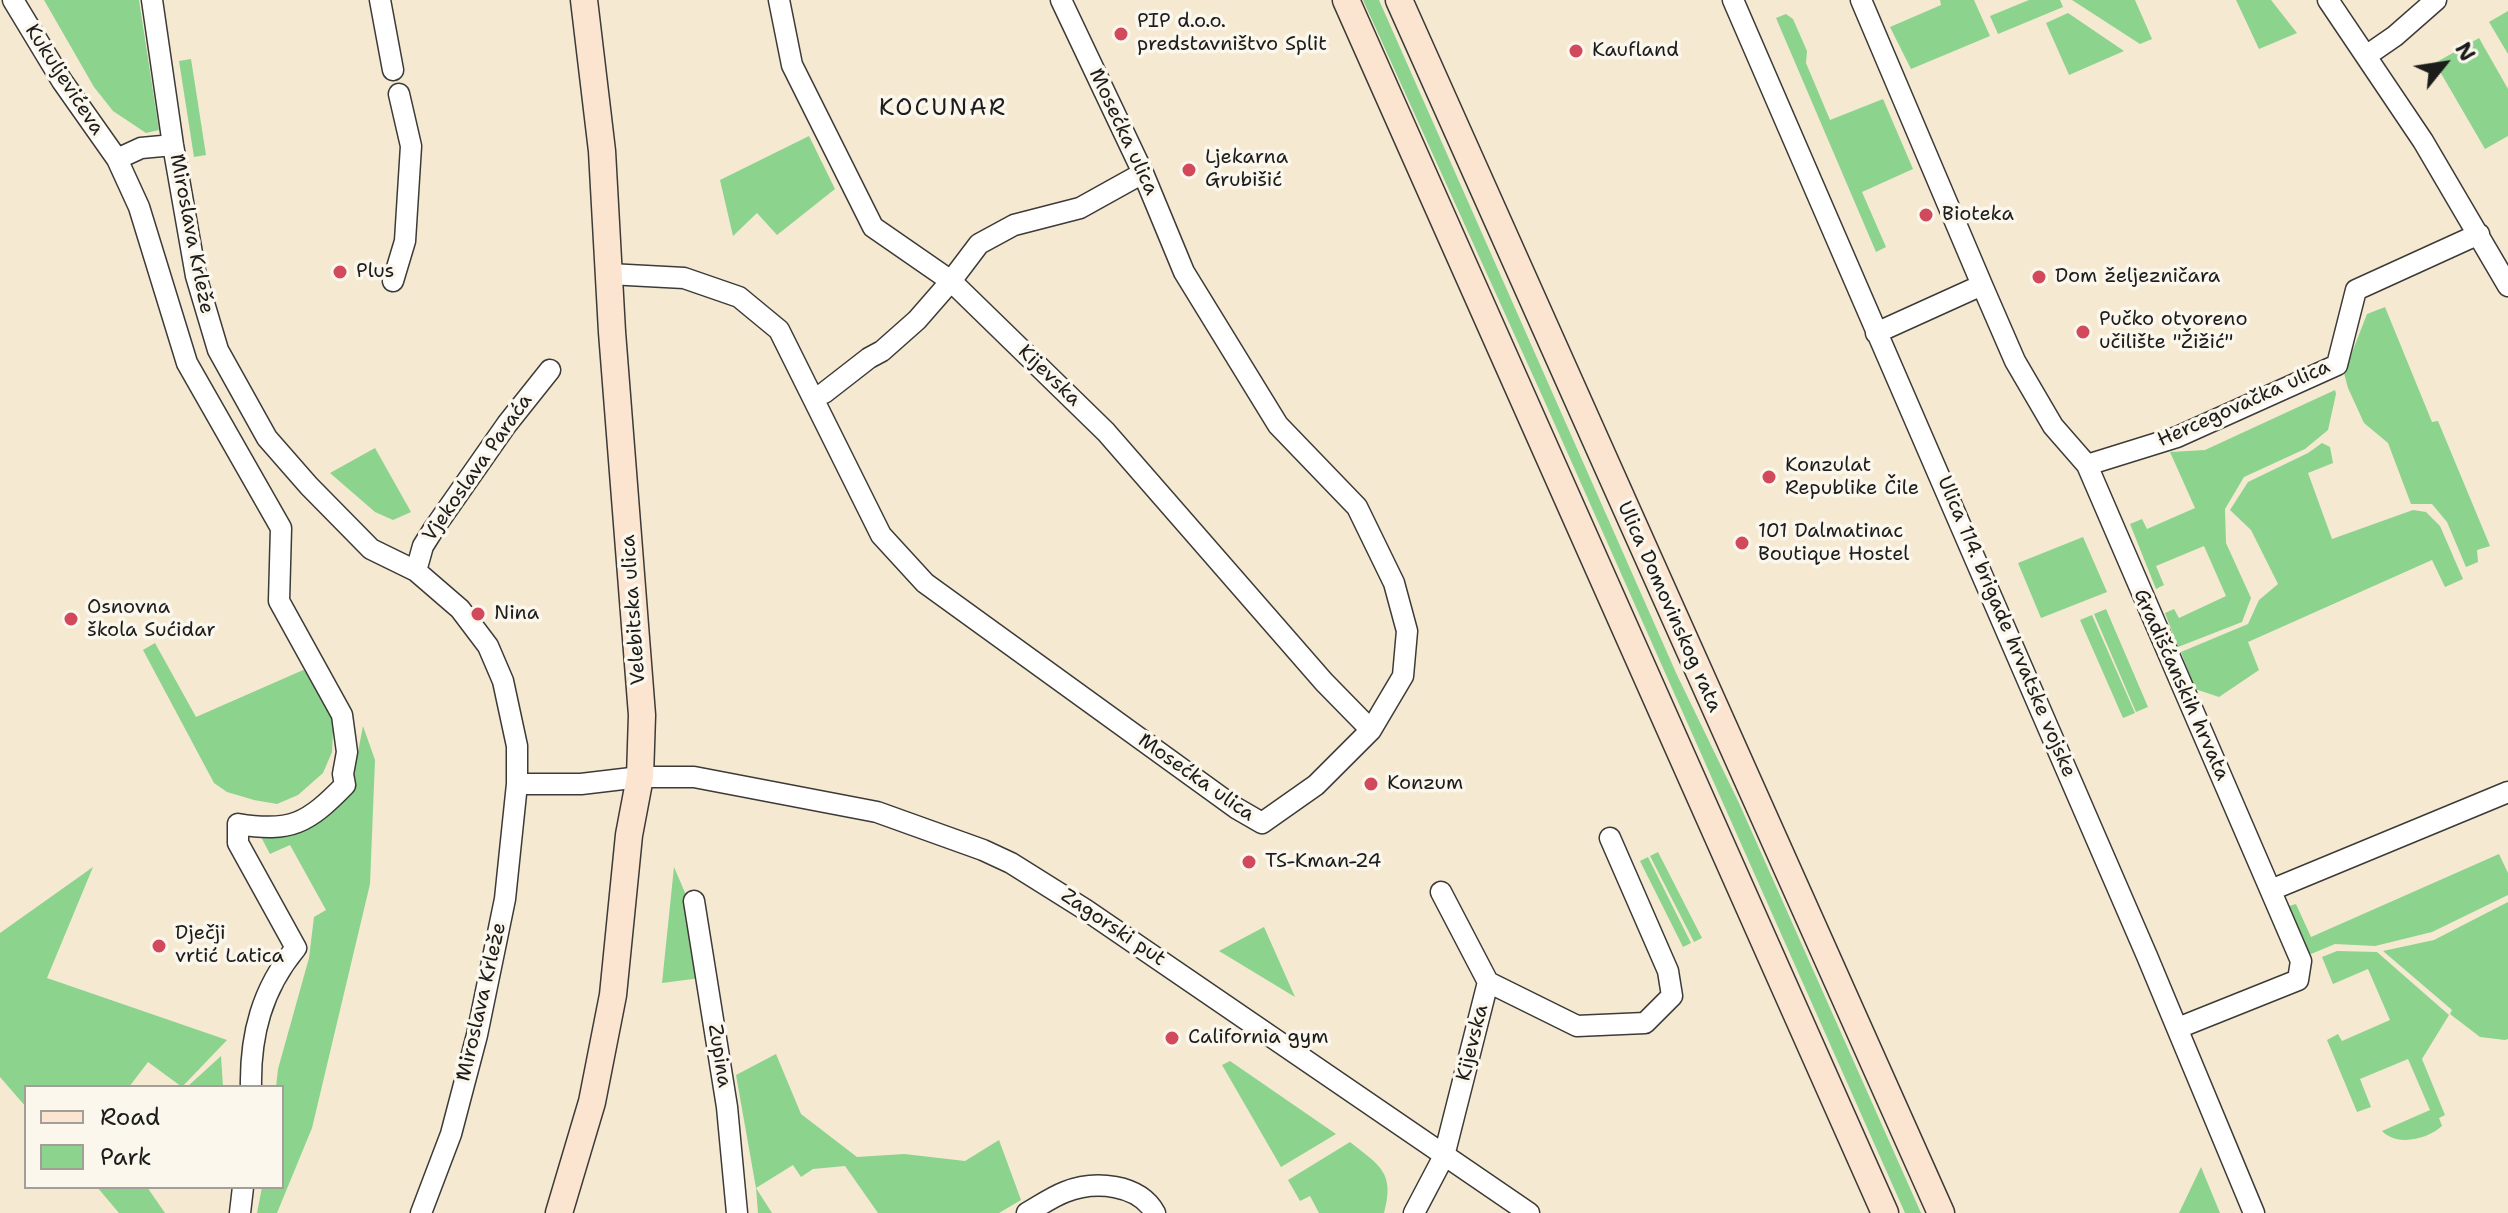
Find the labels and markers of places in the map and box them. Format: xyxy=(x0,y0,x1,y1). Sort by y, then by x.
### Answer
place label: PIP d.o.o. predstavništvo Split xyxy=(1137,10,1327,57)
marker: PIP d.o.o. predstavništvo Split xyxy=(1112,25,1130,43)
place label: Kaufland xyxy=(1592,39,1679,63)
marker: Kaufland xyxy=(1567,42,1585,60)
place label: Ljekarna Grubišić xyxy=(1205,146,1288,193)
marker: Ljekarna Grubišić xyxy=(1180,161,1198,179)
place label: Bioteka xyxy=(1942,203,2014,227)
marker: Bioteka xyxy=(1917,206,1935,224)
place label: Plus xyxy=(356,260,395,284)
marker: Plus xyxy=(331,263,349,281)
place label: Dom željezničara xyxy=(2055,265,2220,289)
marker: Dom željezničara xyxy=(2030,268,2048,286)
place label: Pučko otvoreno učilište "Žižić" xyxy=(2099,308,2248,355)
marker: Pučko otvoreno učilište "Žižić" xyxy=(2074,323,2092,341)
place label: Konzulat Republike Čile xyxy=(1785,454,1919,501)
marker: Konzulat Republike Čile xyxy=(1760,468,1778,486)
place label: 101 Dalmatinac Boutique Hostel xyxy=(1758,520,1909,567)
marker: 101 Dalmatinac Boutique Hostel xyxy=(1733,534,1751,552)
place label: Osnovna škola Sućidar xyxy=(87,596,216,643)
place label: Nina xyxy=(494,602,539,626)
marker: Nina xyxy=(469,605,487,623)
marker: Osnovna škola Sućidar xyxy=(62,610,80,628)
place label: Konzum xyxy=(1387,772,1463,796)
marker: Konzum xyxy=(1362,775,1380,793)
place label: TS-Kman-24 xyxy=(1265,850,1381,874)
marker: TS-Kman-24 xyxy=(1240,853,1258,871)
place label: Dječji vrtić Latica xyxy=(175,922,284,969)
marker: Dječji vrtić Latica xyxy=(150,937,168,955)
place label: California gym xyxy=(1188,1026,1328,1050)
marker: California gym xyxy=(1163,1029,1181,1047)

